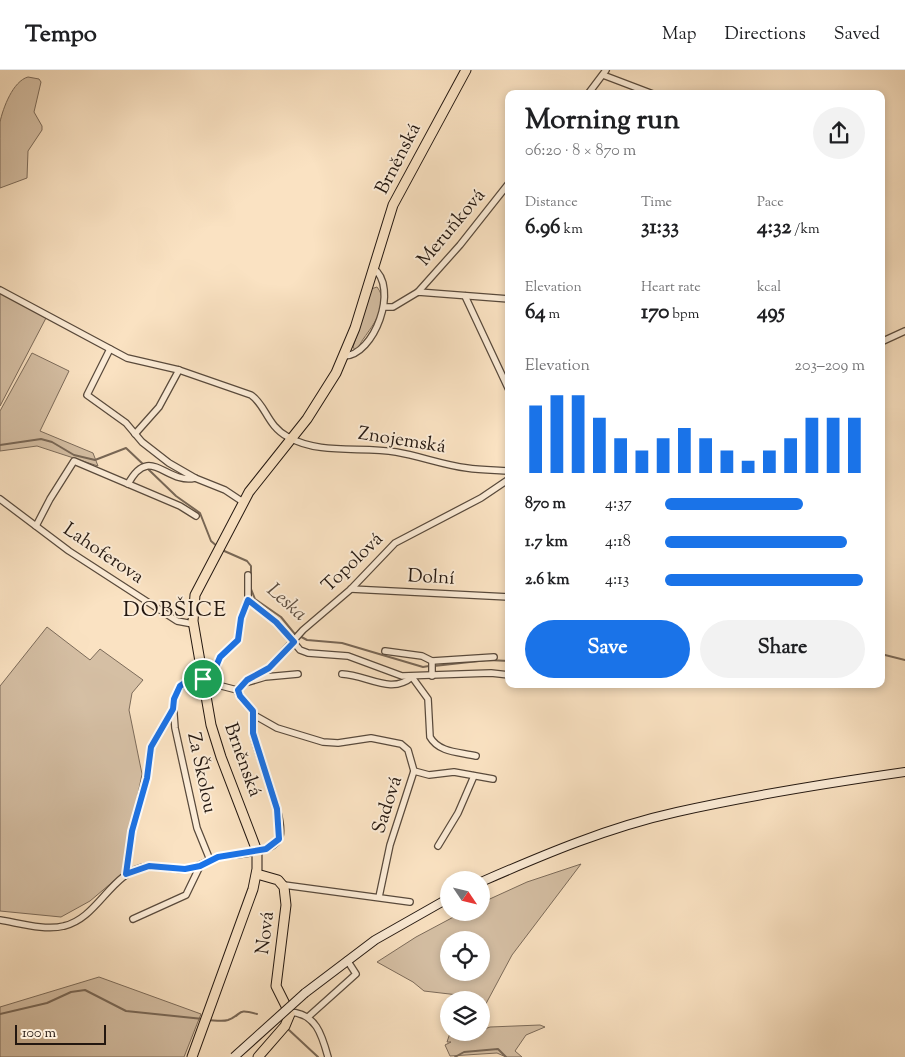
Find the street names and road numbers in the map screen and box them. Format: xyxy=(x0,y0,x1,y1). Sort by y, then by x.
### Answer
street label: Brněnská xyxy=(370,118,429,199)
street label: Meruňková xyxy=(411,183,493,273)
street label: Znojemská xyxy=(356,421,448,461)
street label: Lahoferova xyxy=(57,517,149,591)
street label: Topolová xyxy=(316,527,390,599)
street label: Dolní xyxy=(407,563,455,593)
street label: Brněnská xyxy=(216,719,268,801)
street label: Za Školou xyxy=(179,730,223,816)
street label: Sadová xyxy=(366,773,410,837)
street label: Nová xyxy=(250,910,282,956)

